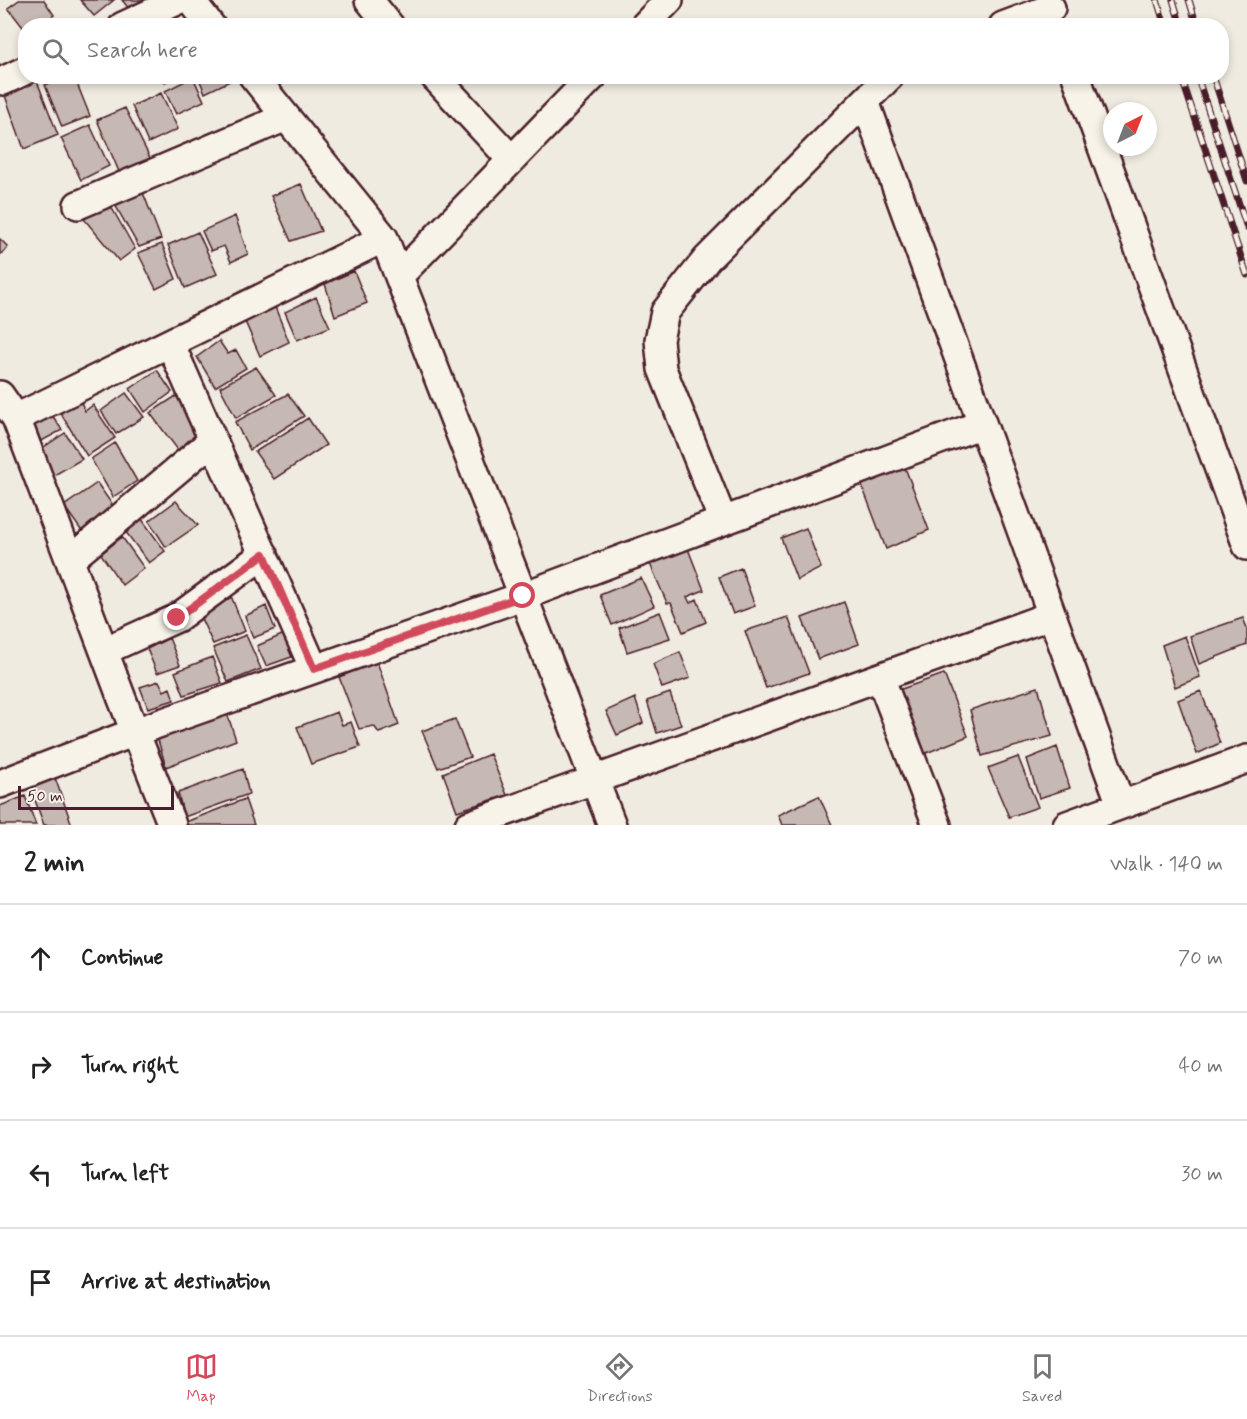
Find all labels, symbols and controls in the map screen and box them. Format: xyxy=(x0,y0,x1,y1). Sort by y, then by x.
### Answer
search box xyxy=(18,18,1229,84)
icon: search xyxy=(39,35,72,68)
text: Search here xyxy=(87,37,198,65)
north arrow xyxy=(1103,102,1157,156)
route start xyxy=(509,582,535,608)
route end xyxy=(163,604,189,630)
scale bar xyxy=(18,783,174,810)
text: 50 m xyxy=(27,786,63,807)
text: 2 min xyxy=(24,847,85,881)
text: Walk · 140 m xyxy=(1110,851,1223,878)
icon: ahead xyxy=(24,942,57,975)
text: Continue xyxy=(81,944,163,972)
text: 70 m xyxy=(1178,945,1223,972)
icon: right xyxy=(24,1050,57,1083)
text: Turn right xyxy=(81,1052,179,1080)
text: 40 m xyxy=(1179,1053,1223,1080)
icon: left xyxy=(24,1158,57,1191)
text: Turn left xyxy=(81,1160,169,1188)
text: 30 m xyxy=(1181,1161,1223,1188)
icon: arrive xyxy=(24,1266,57,1299)
text: Arrive at destination xyxy=(81,1268,271,1296)
tab: Map xyxy=(185,1350,218,1407)
tab: Directions xyxy=(587,1350,653,1407)
tab: Saved xyxy=(1022,1350,1062,1407)

